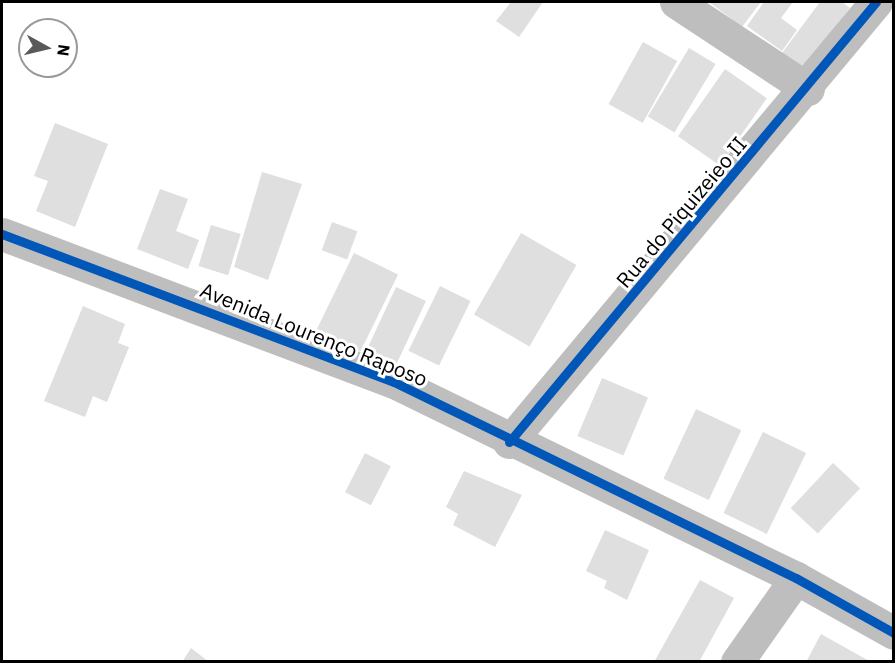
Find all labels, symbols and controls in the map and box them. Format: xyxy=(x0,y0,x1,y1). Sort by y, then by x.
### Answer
north arrow xyxy=(18,18,78,78)
text: N xyxy=(53,43,75,57)
street label: Rua do Piquizeieo II xyxy=(611,131,751,293)
street label: Avenida Lourenço Raposo xyxy=(197,277,431,391)

